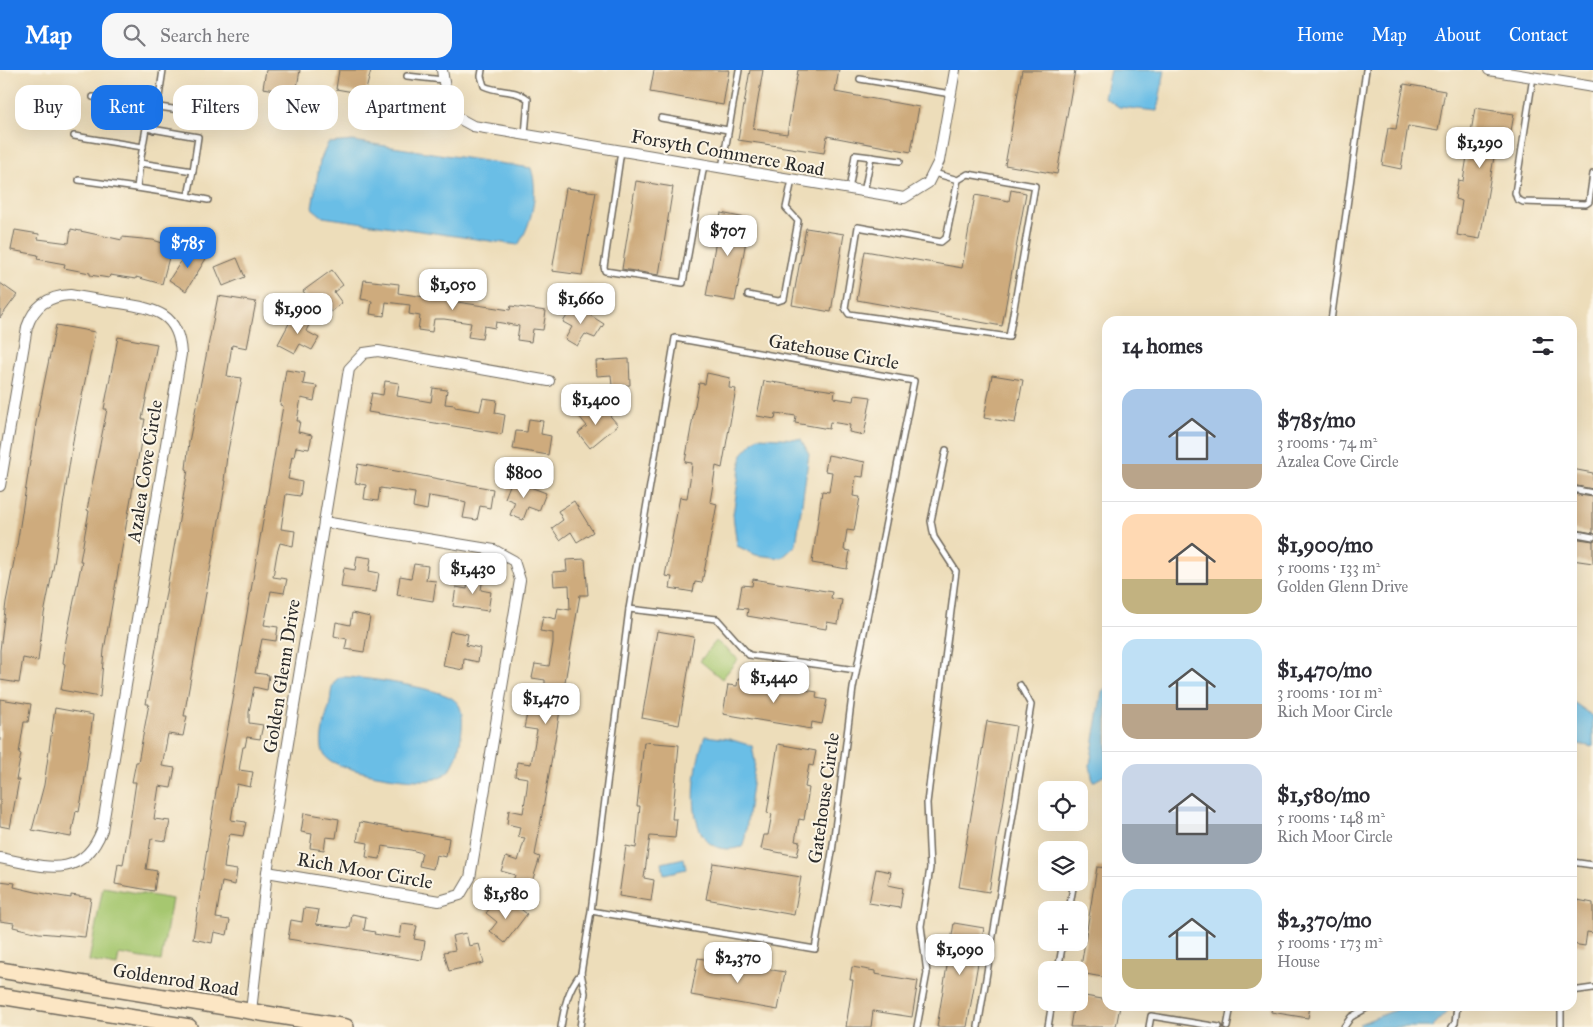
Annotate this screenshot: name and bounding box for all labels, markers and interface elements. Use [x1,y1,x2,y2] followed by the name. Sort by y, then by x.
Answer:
[102,13,452,58] search box
[25,20,72,50] text: Map
[120,21,148,49] icon: search
[160,24,250,47] text: Search here
[1297,24,1344,46] text: Home
[1372,24,1407,46] text: Map
[1435,24,1481,46] text: About
[1509,24,1568,46] text: Contact
[15,85,81,130] chip: Buy
[91,85,163,130] chip: Rent
[173,85,258,130] chip: Filters
[268,85,338,130] chip: New
[348,85,464,130] chip: Apartment
[629,124,827,181] street label: Forsyth Commerce Road
[1439,126,1521,169] pin: $1,290
[1457,133,1503,152] text: $1,290
[698,214,758,257] pin: $707
[710,221,746,240] text: $707
[158,226,218,269] pin: $785
[171,233,205,252] text: $785
[412,268,494,311] pin: $1,050
[430,275,476,294] text: $1,050
[540,282,622,325] pin: $1,660
[558,289,604,308] text: $1,660
[257,292,339,335] pin: $1,900
[274,299,322,318] text: $1,900
[767,329,901,374] street label: Gatehouse Circle
[1529,332,1557,360] icon: filters
[1122,333,1203,359] text: 14 homes
[555,384,637,426] pin: $1,400
[572,390,620,409] text: $1,400
[122,398,167,545] street label: Azalea Cove Circle
[1277,407,1355,433] text: $785/mo
[1162,409,1222,469] icon: home
[1277,433,1377,452] text: 3 rooms · 74 m²
[1277,452,1399,471] text: Azalea Cove Circle
[494,456,554,499] pin: $800
[506,463,542,482] text: $800
[1277,532,1373,558] text: $1,900/mo
[1162,534,1222,594] icon: home
[432,552,514,595] pin: $1,430
[1277,558,1380,577] text: 5 rooms · 133 m²
[451,559,495,578] text: $1,430
[1277,577,1408,596] text: Golden Glenn Drive
[258,597,305,755] street label: Golden Glenn Drive
[1277,657,1372,683] text: $1,470/mo
[1162,659,1222,719] icon: home
[733,662,815,704] pin: $1,440
[750,668,798,687] text: $1,440
[505,682,587,725] pin: $1,470
[1277,683,1382,702] text: 3 rooms · 101 m²
[523,689,569,708] text: $1,470
[1277,702,1393,721] text: Rich Moor Circle
[803,731,844,865] street label: Gatehouse Circle
[1038,781,1088,1011] map controls
[1038,781,1088,831] button: locate
[1277,782,1370,808] text: $1,580/mo
[1162,784,1222,844] icon: home
[1277,808,1385,827] text: 5 rooms · 148 m²
[1277,827,1393,846] text: Rich Moor Circle
[1038,841,1088,891] button: layers
[295,847,435,894] street label: Rich Moor Circle
[465,878,547,920] pin: $1,580
[483,884,529,903] text: $1,580
[1038,901,1088,951] button: +
[1277,907,1372,933] text: $2,370/mo
[1162,909,1222,969] icon: home
[1277,933,1383,952] text: 5 rooms · 173 m²
[919,934,1001,976] pin: $1,090
[936,940,984,959] text: $1,090
[697,942,779,984] pin: $2,370
[715,948,761,967] text: $2,370
[1277,952,1320,971] text: House
[111,958,241,1001] street label: Goldenrod Road
[1038,961,1088,1011] button: −

